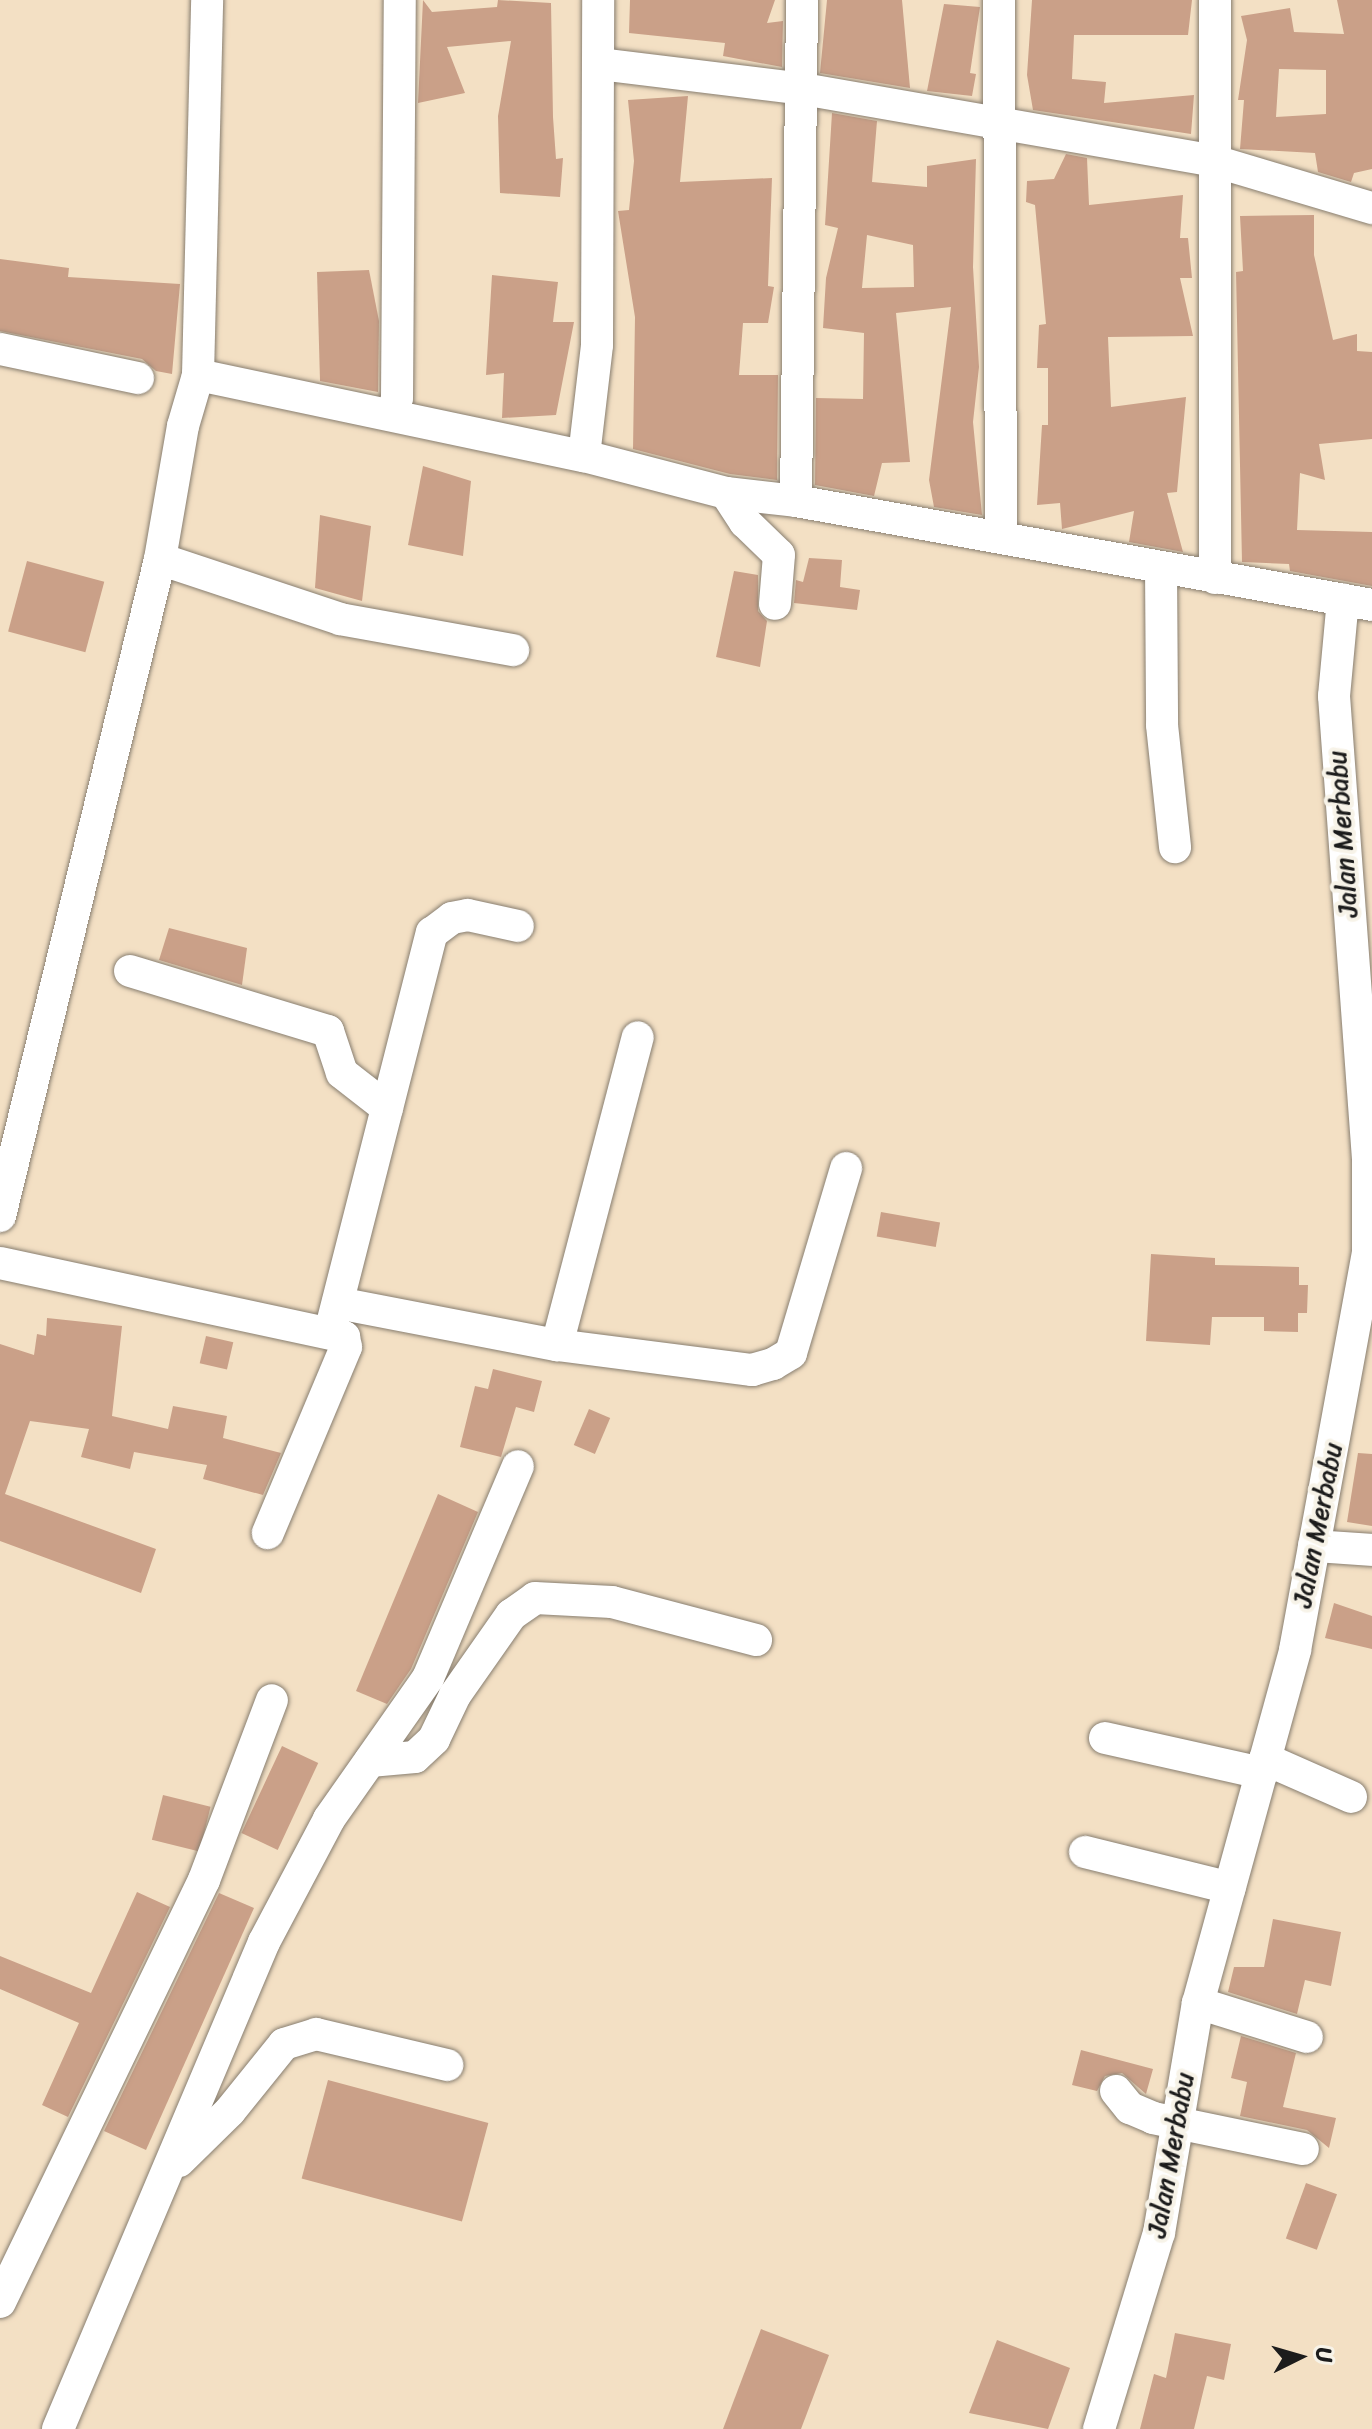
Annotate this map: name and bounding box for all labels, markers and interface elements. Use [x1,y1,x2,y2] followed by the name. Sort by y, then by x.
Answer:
[1322,750,1364,918] street label: Jalan Merbabu
[1287,1440,1349,1610] street label: Jalan Merbabu
[1141,2070,1201,2240] street label: Jalan Merbabu
[1260,2317,1340,2397] north arrow
[1304,2346,1344,2364] text: U

